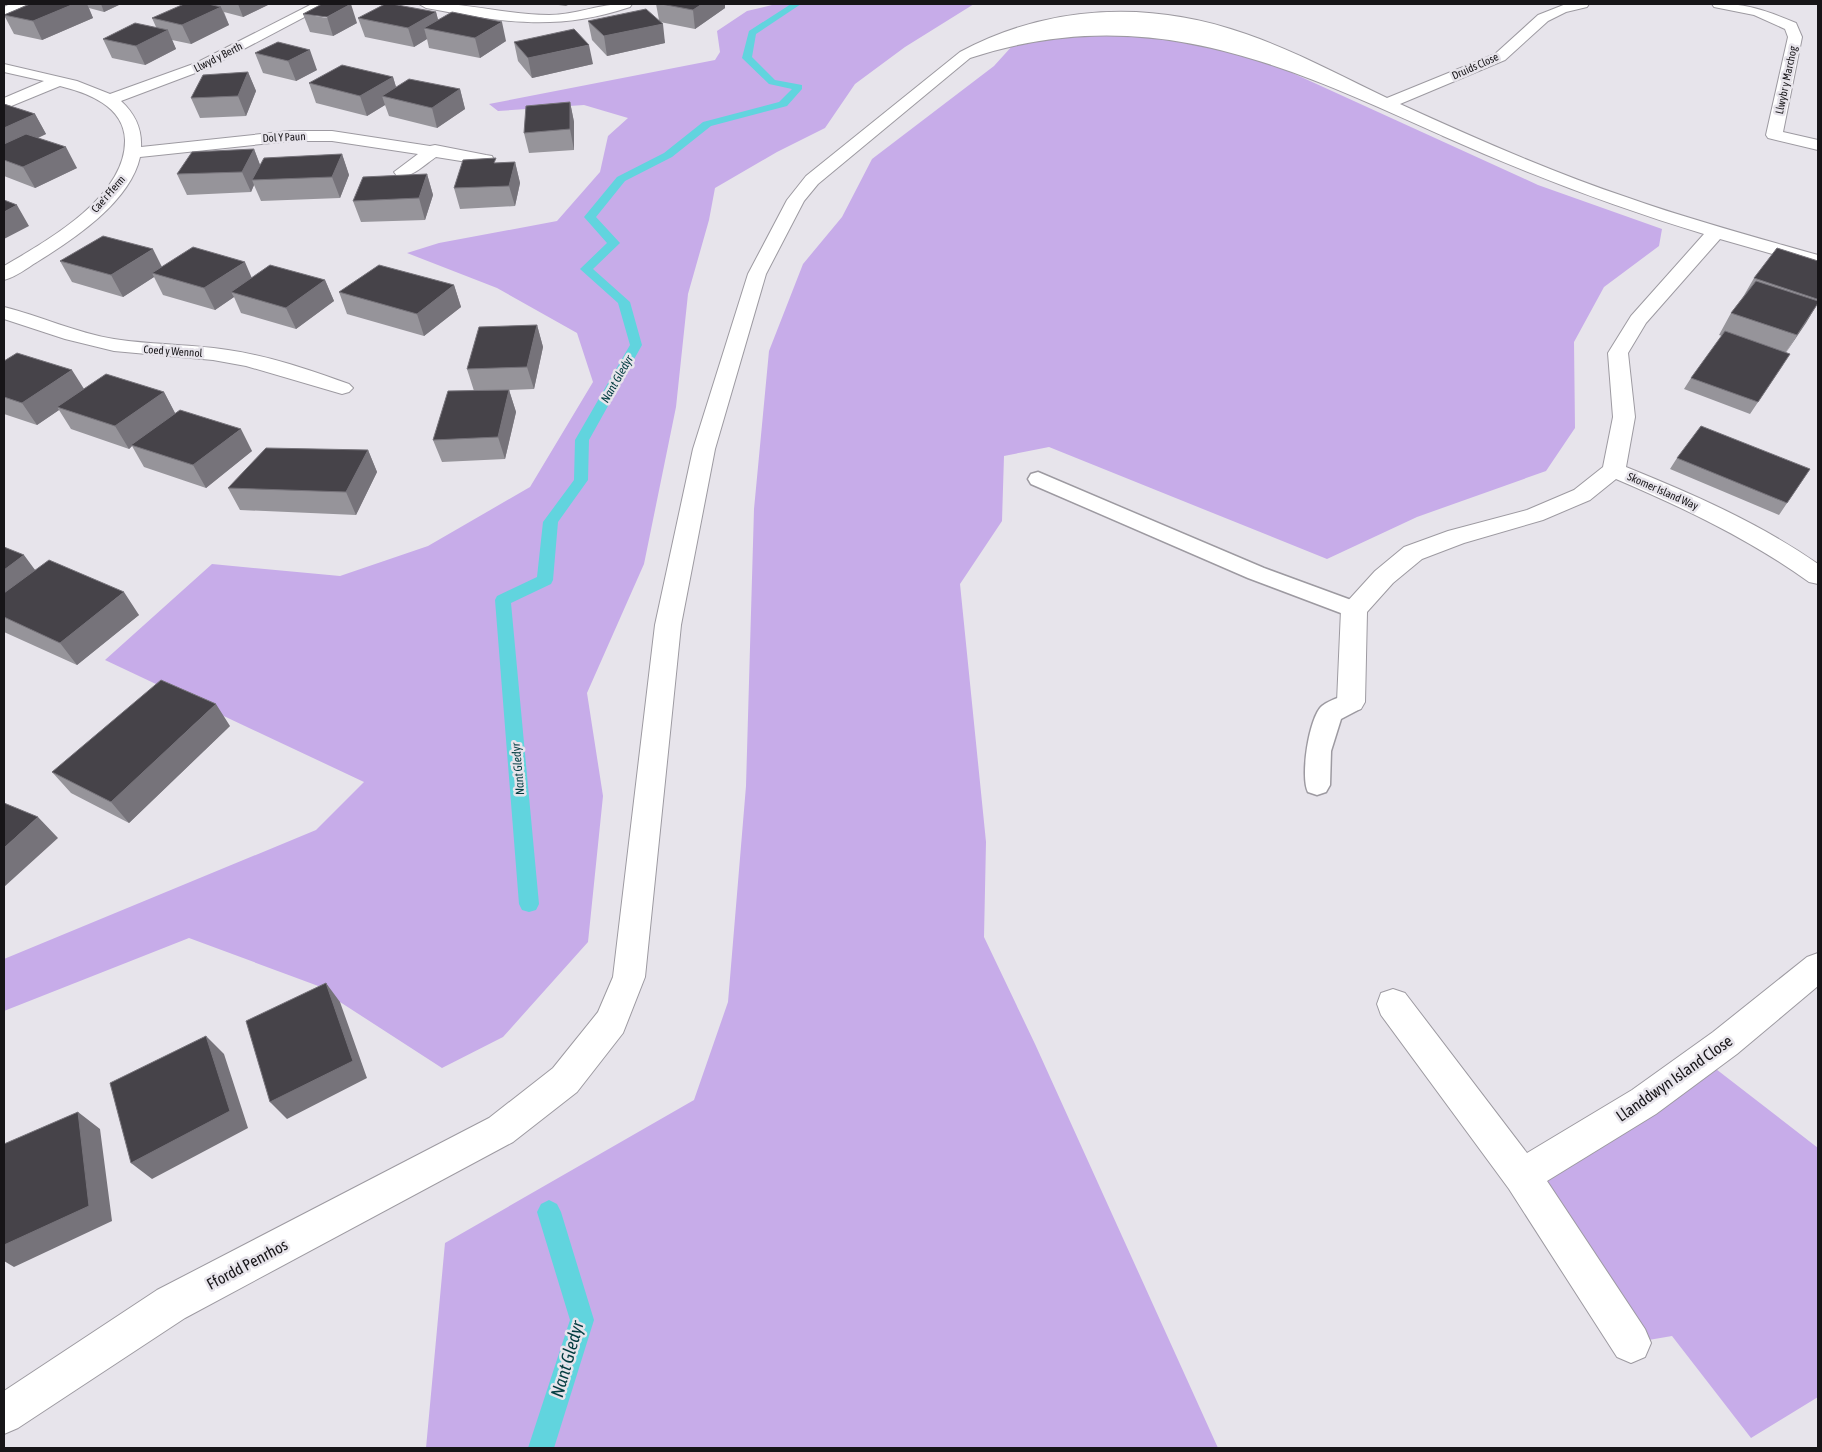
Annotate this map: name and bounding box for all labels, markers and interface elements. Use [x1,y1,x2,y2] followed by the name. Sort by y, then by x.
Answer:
[192,40,244,74] street label: Llwyd y Berth
[1773,45,1799,115] street label: Llwybr y Marchog
[1450,50,1500,82] street label: Druids Close
[262,130,306,144] street label: Dol Y Paun
[89,173,127,215] street label: Cae'r Fferm
[143,343,203,359] street label: Coed y Wennol
[598,352,636,405] water label: Nant Gledyr
[1626,470,1701,512] street label: Skomer Island Way
[509,742,527,796] water label: Nant Gledyr
[1612,1031,1736,1126] street label: Llanddwyn Island Close
[204,1235,291,1293] street label: Ffordd Penrhos
[546,1318,588,1400] water label: Nant Gledyr

